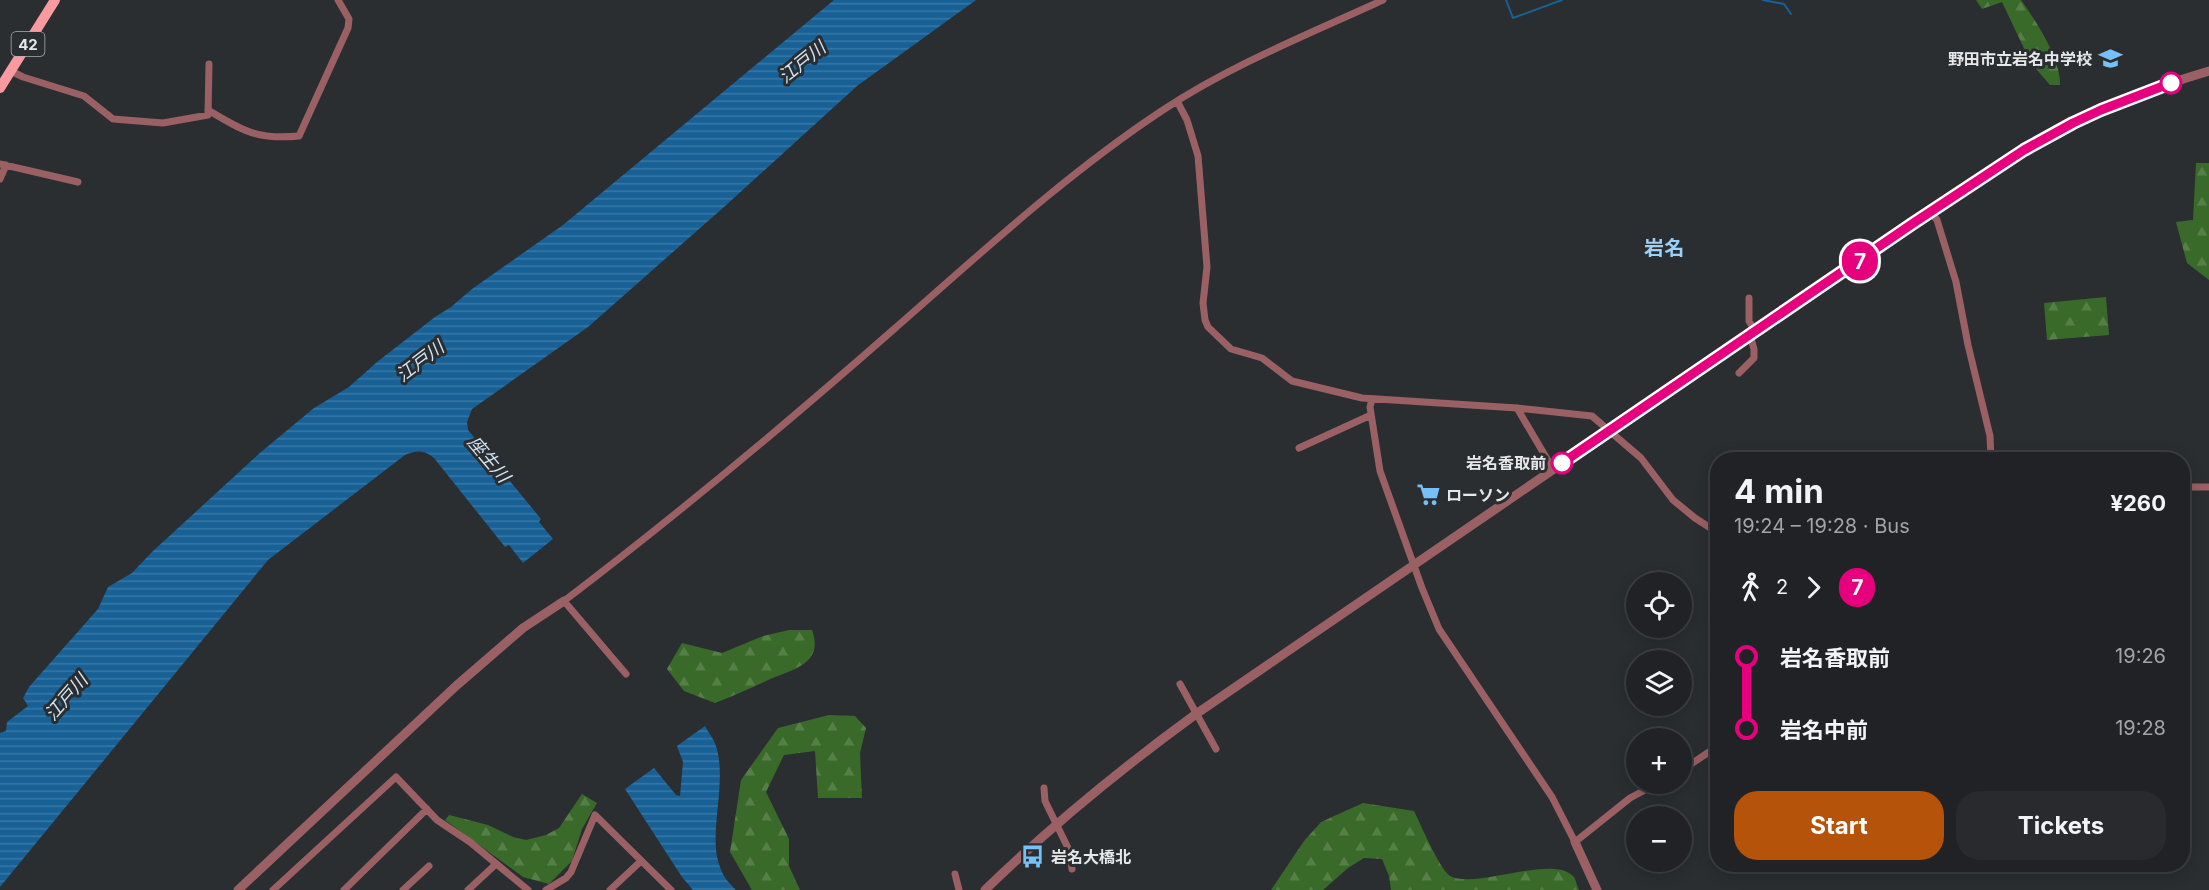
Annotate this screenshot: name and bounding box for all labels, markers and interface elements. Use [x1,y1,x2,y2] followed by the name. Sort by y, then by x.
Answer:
[12,32,44,56] road number: 42
[774,36,831,87] water label: 江戸川
[2097,46,2123,72] school or university icon: 野田市立岩名中学校
[1948,49,2092,69] place label: 野田市立岩名中学校
[2160,72,2182,94] unlabelled marker
[1644,236,1684,260] district label: 岩名
[1840,242,1880,280] line badge: 7
[1854,249,1866,274] text: 7
[392,335,449,386] water label: 江戸川
[464,432,516,488] water label: 座生川
[1551,452,1573,474] marker: 岩名香取前
[1466,453,1546,473] place label: 岩名香取前
[1734,471,1824,511] text: 4 min
[1415,482,1441,508] supermarket icon: ローソン
[1446,485,1510,505] place label: ローソン
[2110,490,2166,516] text: ¥260
[1734,514,1910,538] text: 19:24 – 19:28 · Bus
[1734,571,1767,604] icon: walk
[1797,571,1830,604] icon: forward
[1626,572,1692,872] map controls
[1626,572,1692,638] button: locate
[1776,575,1788,599] text: 2
[1851,575,1863,600] text: 7
[2115,644,2166,668] text: 19:26
[1780,645,1890,671] text: 岩名香取前
[1626,650,1692,716] button: layers
[40,668,93,724] water label: 江戸川
[2115,716,2166,740] text: 19:28
[1780,717,1868,743] text: 岩名中前
[1626,728,1692,794] button: +
[1734,791,1944,860] button: Start
[1956,791,2166,860] button: Tickets
[1626,806,1692,872] button: −
[1020,844,1046,870] bus stop icon: 岩名大橋北
[1051,847,1131,867] place label: 岩名大橋北

